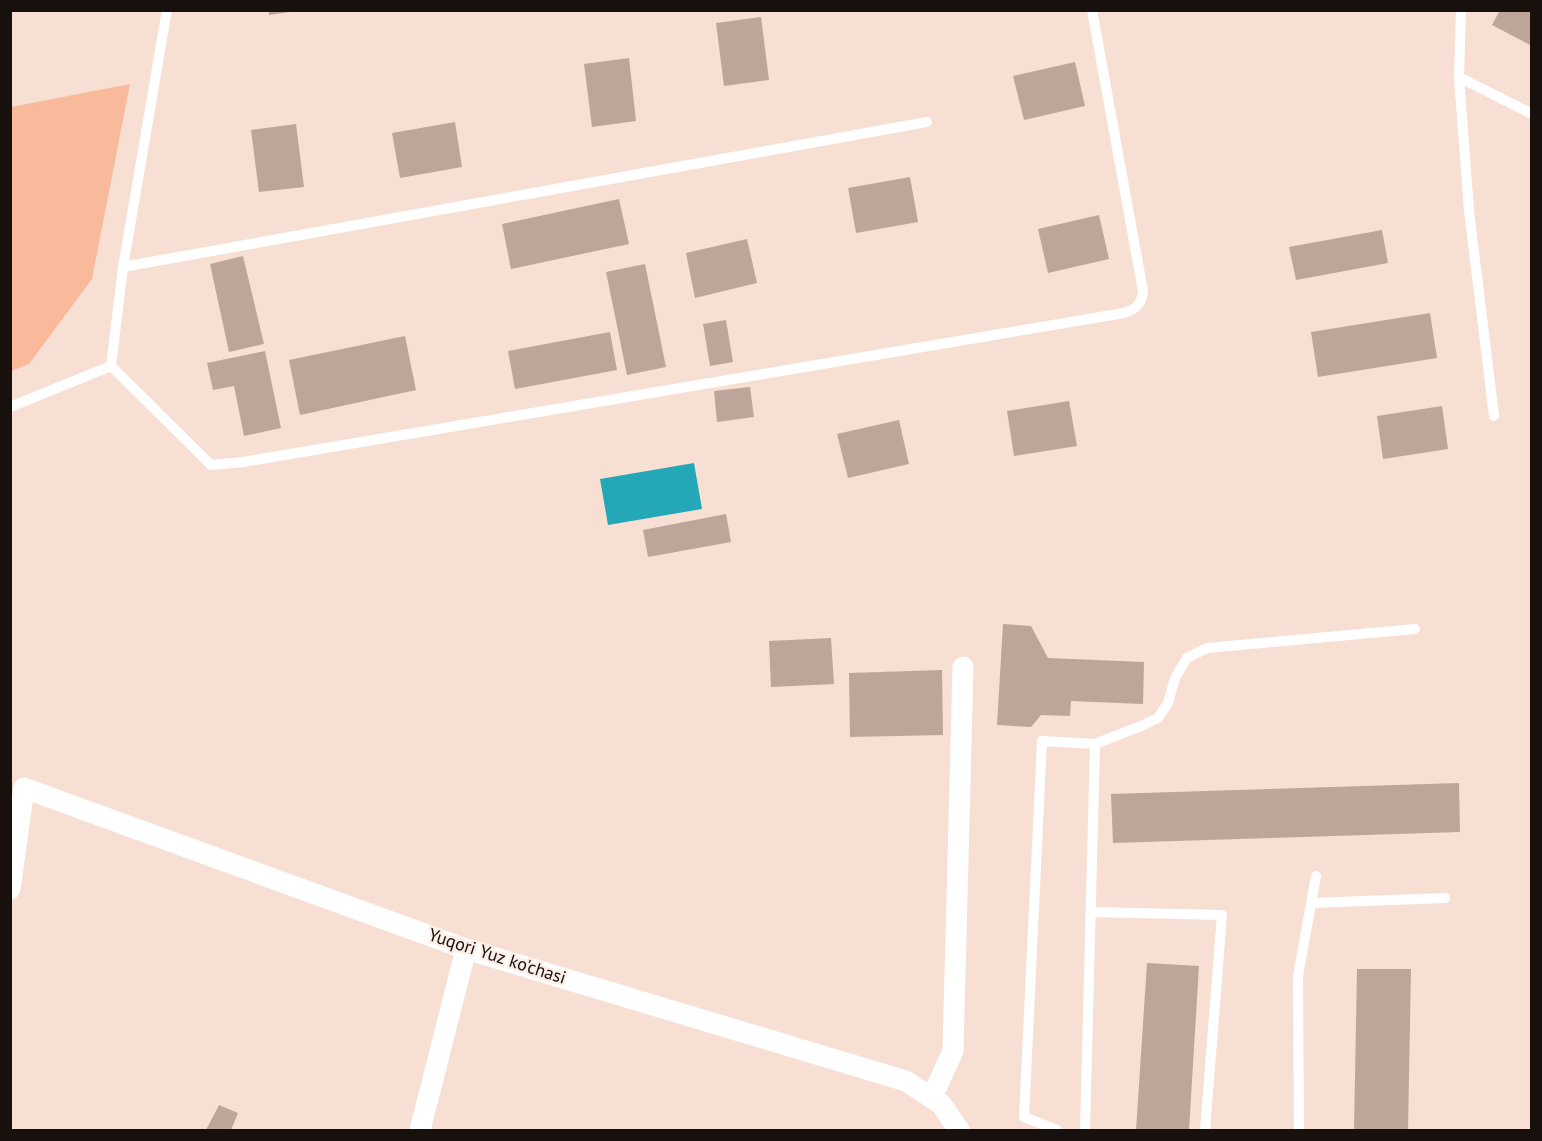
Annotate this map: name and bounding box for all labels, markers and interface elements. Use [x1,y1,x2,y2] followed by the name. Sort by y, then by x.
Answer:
[426,925,568,989] street label: Yuqori Yuz ko'chasi

